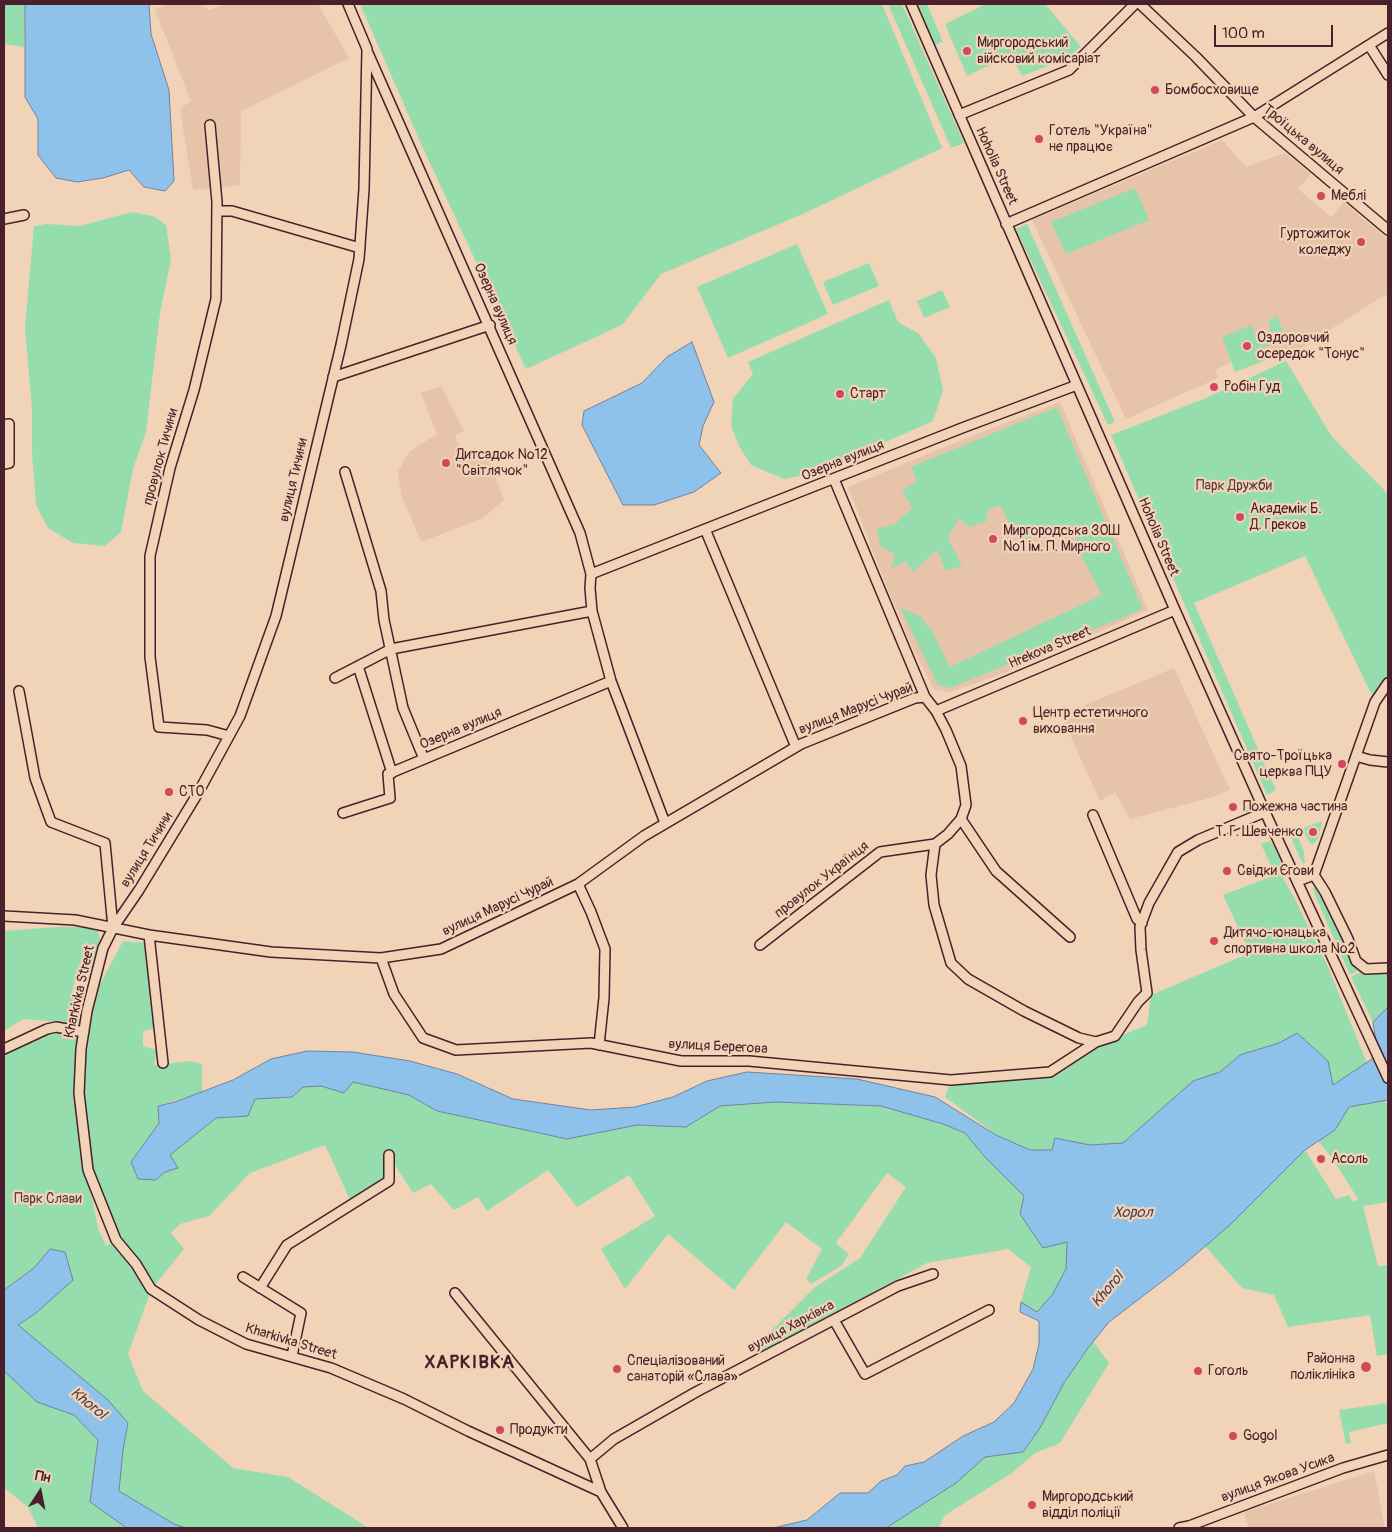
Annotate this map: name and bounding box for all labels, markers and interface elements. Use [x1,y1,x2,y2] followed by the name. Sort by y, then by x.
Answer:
[1217,15,1336,47] scale bar
[1222,24,1265,43] text: 100 m
[977,35,1101,68] place label: Миргородський війсковий комісаріат
[961,45,973,57] marker: Миргородський війсковий комісаріат
[1165,82,1259,98] place label: Бомбосховище
[1149,84,1161,96] marker: Бомбосховище
[1259,101,1347,179] street label: Троїцька вулиця
[1049,123,1152,156] place label: Готель "Україна" не працює
[971,124,1021,208] street label: Hoholia Street
[1033,133,1045,145] marker: Готель "Україна" не працює
[1331,188,1366,204] place label: Меблі
[1315,190,1327,202] marker: Меблі
[1280,226,1351,258] place label: Гуртожиток коледжу
[1355,236,1367,248] marker: Гуртожиток коледжу
[470,261,520,347] street label: Озерна вулиця
[1257,330,1365,362] place label: Оздоровчий осередок "Тонус"
[1241,340,1253,352] marker: Оздоровчий осередок "Тонус"
[1224,379,1280,395] place label: Робін Гуд
[1208,381,1220,393] marker: Робін Гуд
[850,386,886,402] place label: Старт
[834,388,846,400] marker: Старт
[140,407,182,507] street label: провулок Тичини
[276,437,312,523] street label: вулиця Тичини
[799,437,887,485] street label: Озерна вулиця
[456,447,548,480] place label: Дитсадок №12 "Світлячок"
[440,457,452,469] marker: Дитсадок №12 "Світлячок"
[1196,478,1272,494] park label: Парк Дружби
[1134,495,1182,579] street label: Hoholia Street
[1250,501,1322,534] place label: Академік Б. Д. Греков
[1234,511,1246,523] marker: Академік Б. Д. Греков
[1003,523,1120,556] place label: Миргородська ЗОШ №1 ім. П. Мирного
[987,533,999,545] marker: Миргородська ЗОШ №1 ім. П. Мирного
[1006,623,1094,673] street label: Hrekova Street
[797,679,915,739] street label: вулиця Марусі Чурай
[417,704,505,754] street label: Озерна вулиця
[1033,705,1148,738] place label: Центр естетичного виховання
[1017,715,1029,727] marker: Центр естетичного виховання
[1234,748,1332,780] place label: Свято-Троїцька церква ПЦУ
[1336,758,1348,770] marker: Свято-Троїцька церква ПЦУ
[179,784,204,800] place label: СТО
[163,786,175,798] marker: СТО
[1243,799,1347,815] place label: Пожежна частина
[1227,801,1239,813] marker: Пожежна частина
[117,809,177,891] street label: вулиця Тичини
[1215,824,1303,840] place label: Т. Г. Шевченко
[1307,826,1319,838] marker: Т. Г. Шевченко
[771,838,873,922] street label: провулок Українця
[1237,863,1314,879] place label: Свідки Єгови
[1221,865,1233,877] marker: Свідки Єгови
[440,874,556,940] street label: вулиця Марусі Чурай
[1224,925,1355,958] place label: Дитячо-юнацька спортивна школа №2
[1208,935,1220,947] marker: Дитячо-юнацька спортивна школа №2
[61,944,99,1040] street label: Kharkivka Street
[668,1036,768,1058] street label: вулиця Берегова
[1331,1151,1369,1167] place label: Асоль
[1315,1153,1327,1165] marker: Асоль
[14,1191,82,1207] park label: Парк Слави
[1113,1204,1153,1222] water label: Хорол
[1088,1269,1128,1311] water label: Khorol
[745,1297,837,1357] street label: вулиця Харківка
[243,1320,339,1364] street label: Kharkivka Street
[1290,1351,1355,1384] place label: Районна поліклініка
[424,1352,516,1374] district label: ХАРКІВКА
[627,1353,737,1385] place label: Спеціалізований санаторій «Слава»
[1359,1360,1373,1374] marker: Районна поліклініка
[611,1363,623,1375] marker: Спеціалізований санаторій «Слава»
[1208,1363,1248,1379] place label: Гоголь
[1192,1365,1204,1377] marker: Гоголь
[66,1384,110,1424] water label: Khorol
[510,1422,567,1438] place label: Продукти
[494,1424,506,1436] marker: Продукти
[1243,1428,1278,1444] place label: Gogol
[1227,1430,1239,1442] marker: Gogol
[1219,1450,1337,1506] street label: вулиця Якова Усика
[15,1467,65,1517] north arrow
[34,1467,52,1487] text: Пн
[1042,1489,1133,1521] place label: Миргородський відділ поліції
[1026,1499,1038,1511] marker: Миргородський відділ поліції

